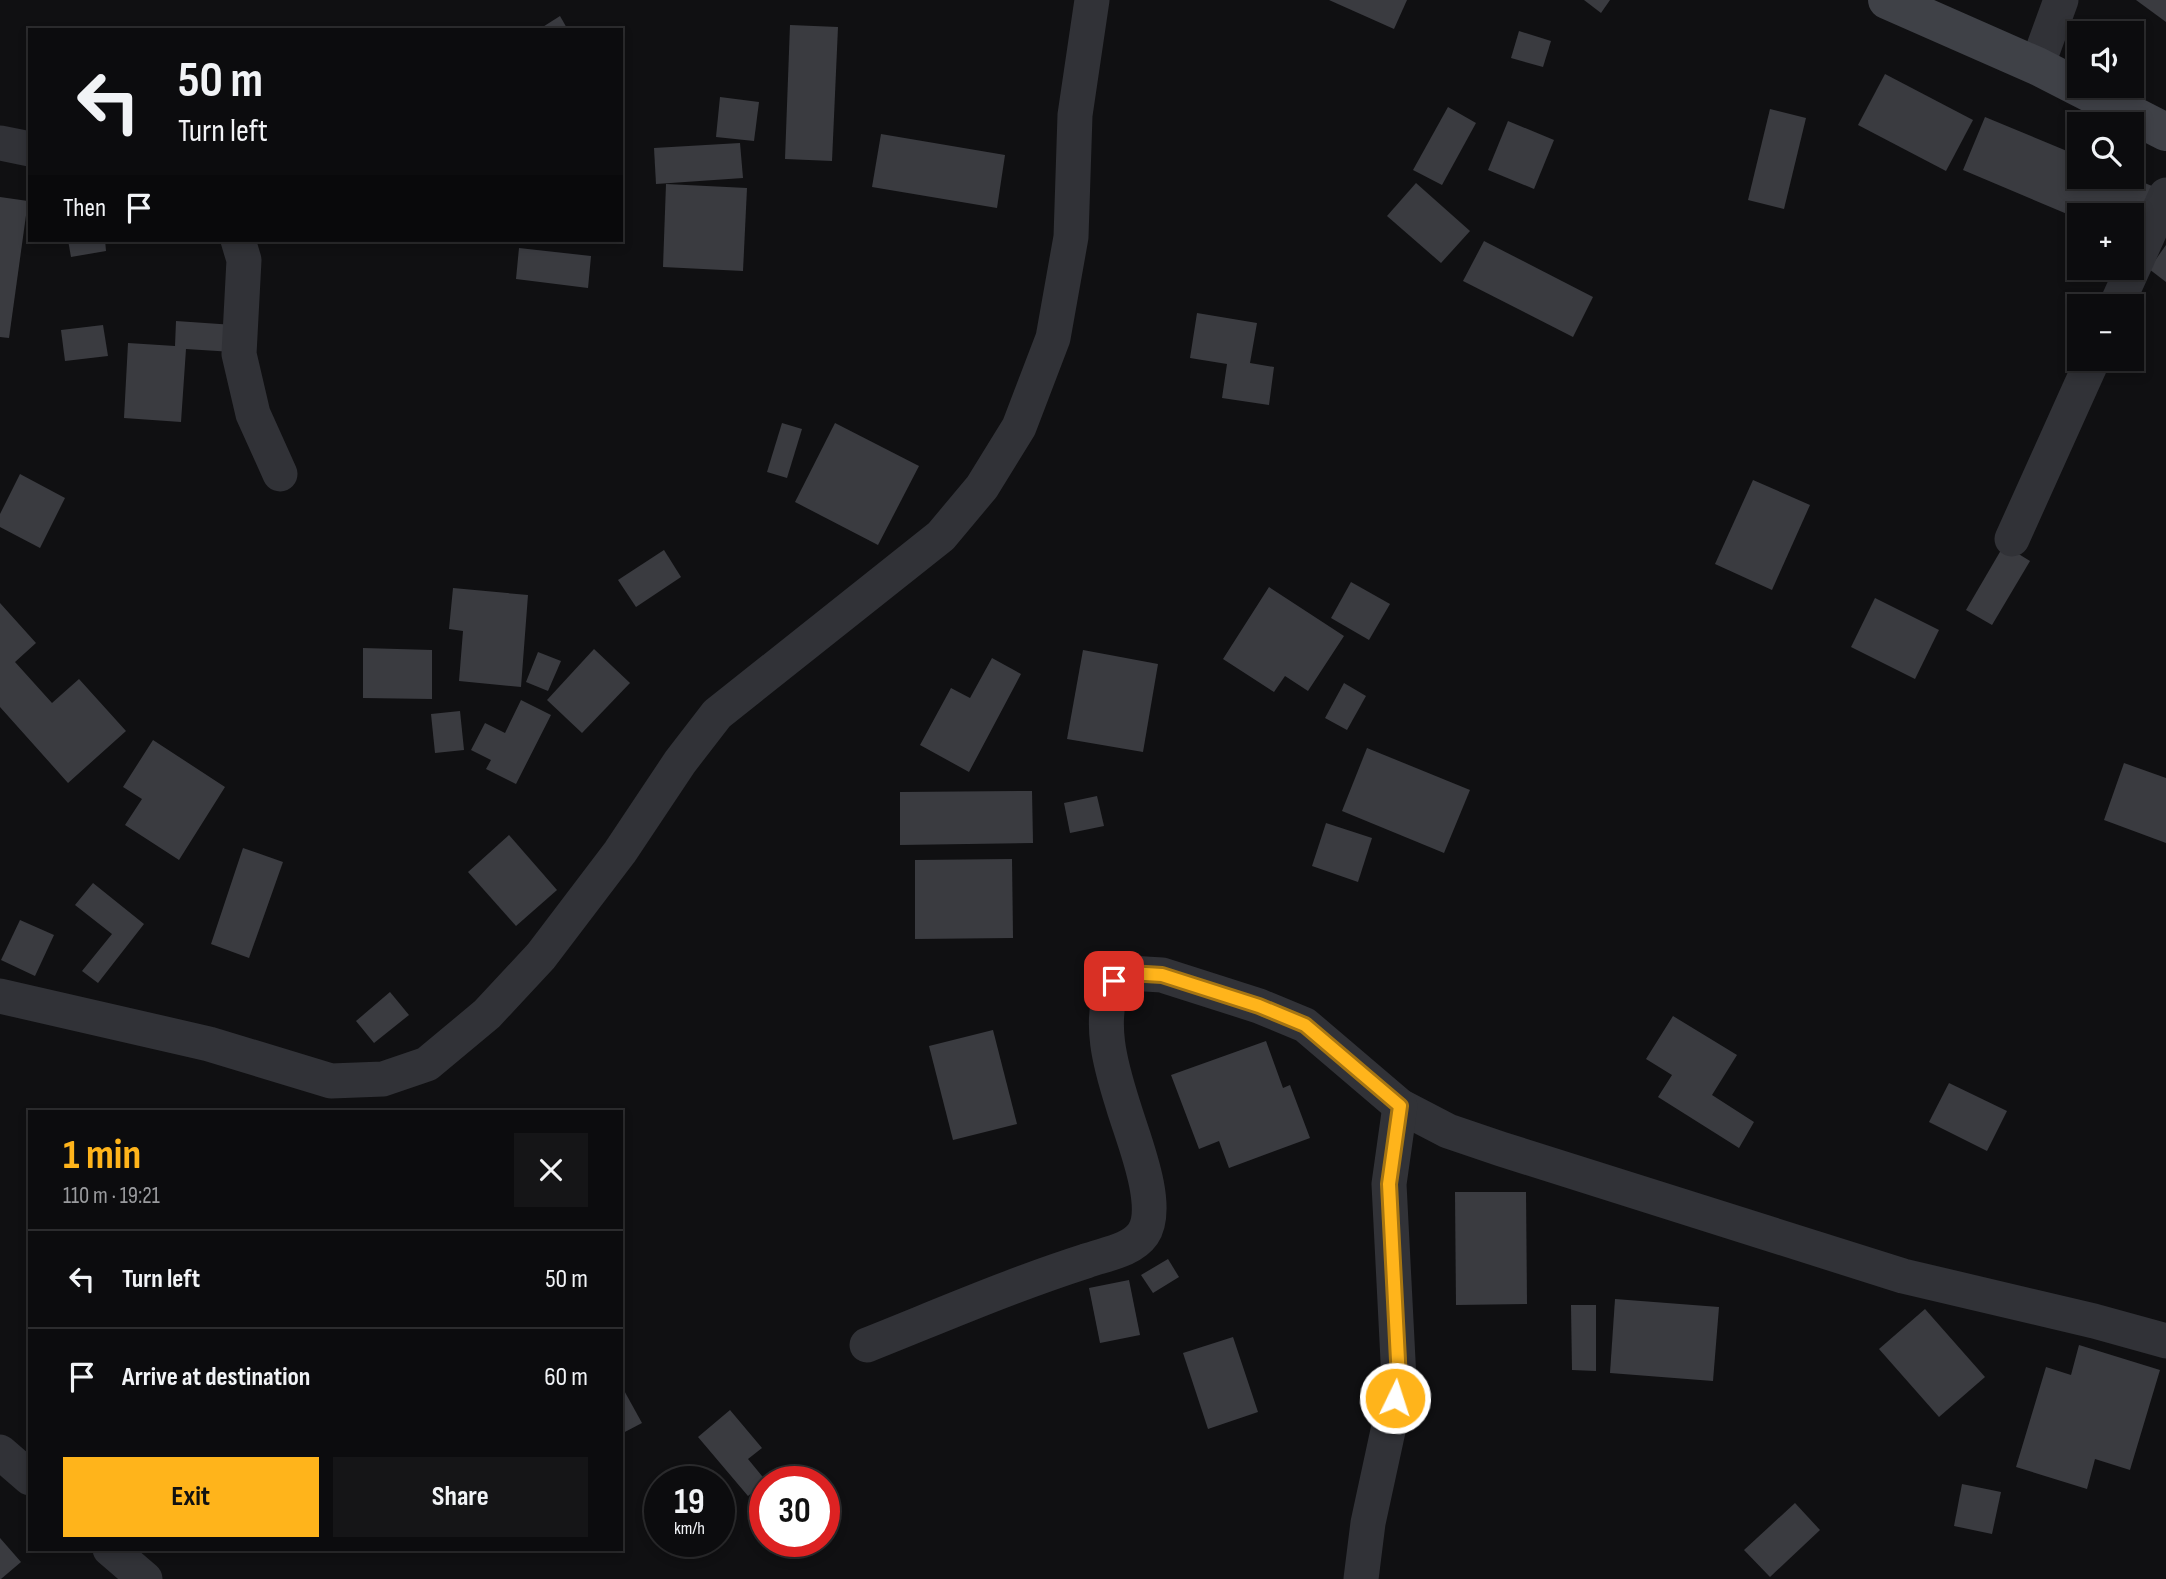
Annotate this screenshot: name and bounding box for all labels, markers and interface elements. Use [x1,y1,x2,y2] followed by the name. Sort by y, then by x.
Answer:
[2067,21,2144,371] map controls
[2067,21,2144,98] button: sound
[178,52,263,111] text: 50 m
[63,56,154,147] icon: left
[178,112,268,151] text: Turn left
[2067,112,2144,189] button: search
[120,189,158,227] icon: arrive
[63,193,106,224] text: Then
[2067,203,2144,280] button: +
[2067,294,2144,371] button: −
[1084,951,1144,1011] pin
[1095,962,1133,1000] icon: arrive
[63,1130,141,1181] text: 1 min
[514,1133,588,1207] button: close
[63,1182,160,1210] text: 110 m · 19:21
[63,1260,101,1298] icon: left
[122,1264,200,1295] text: Turn left
[545,1264,588,1295] text: 50 m
[63,1358,101,1396] icon: arrive
[1358,1361,1432,1435] position arrow
[122,1362,310,1393] text: Arrive at destination
[544,1362,588,1393] text: 60 m
[63,1457,319,1537] button: Exit
[333,1457,588,1537] button: Share
[749,1466,840,1557] speed limit sign: 30
[674,1481,705,1524] text: 19
[674,1518,705,1539] text: km/h

